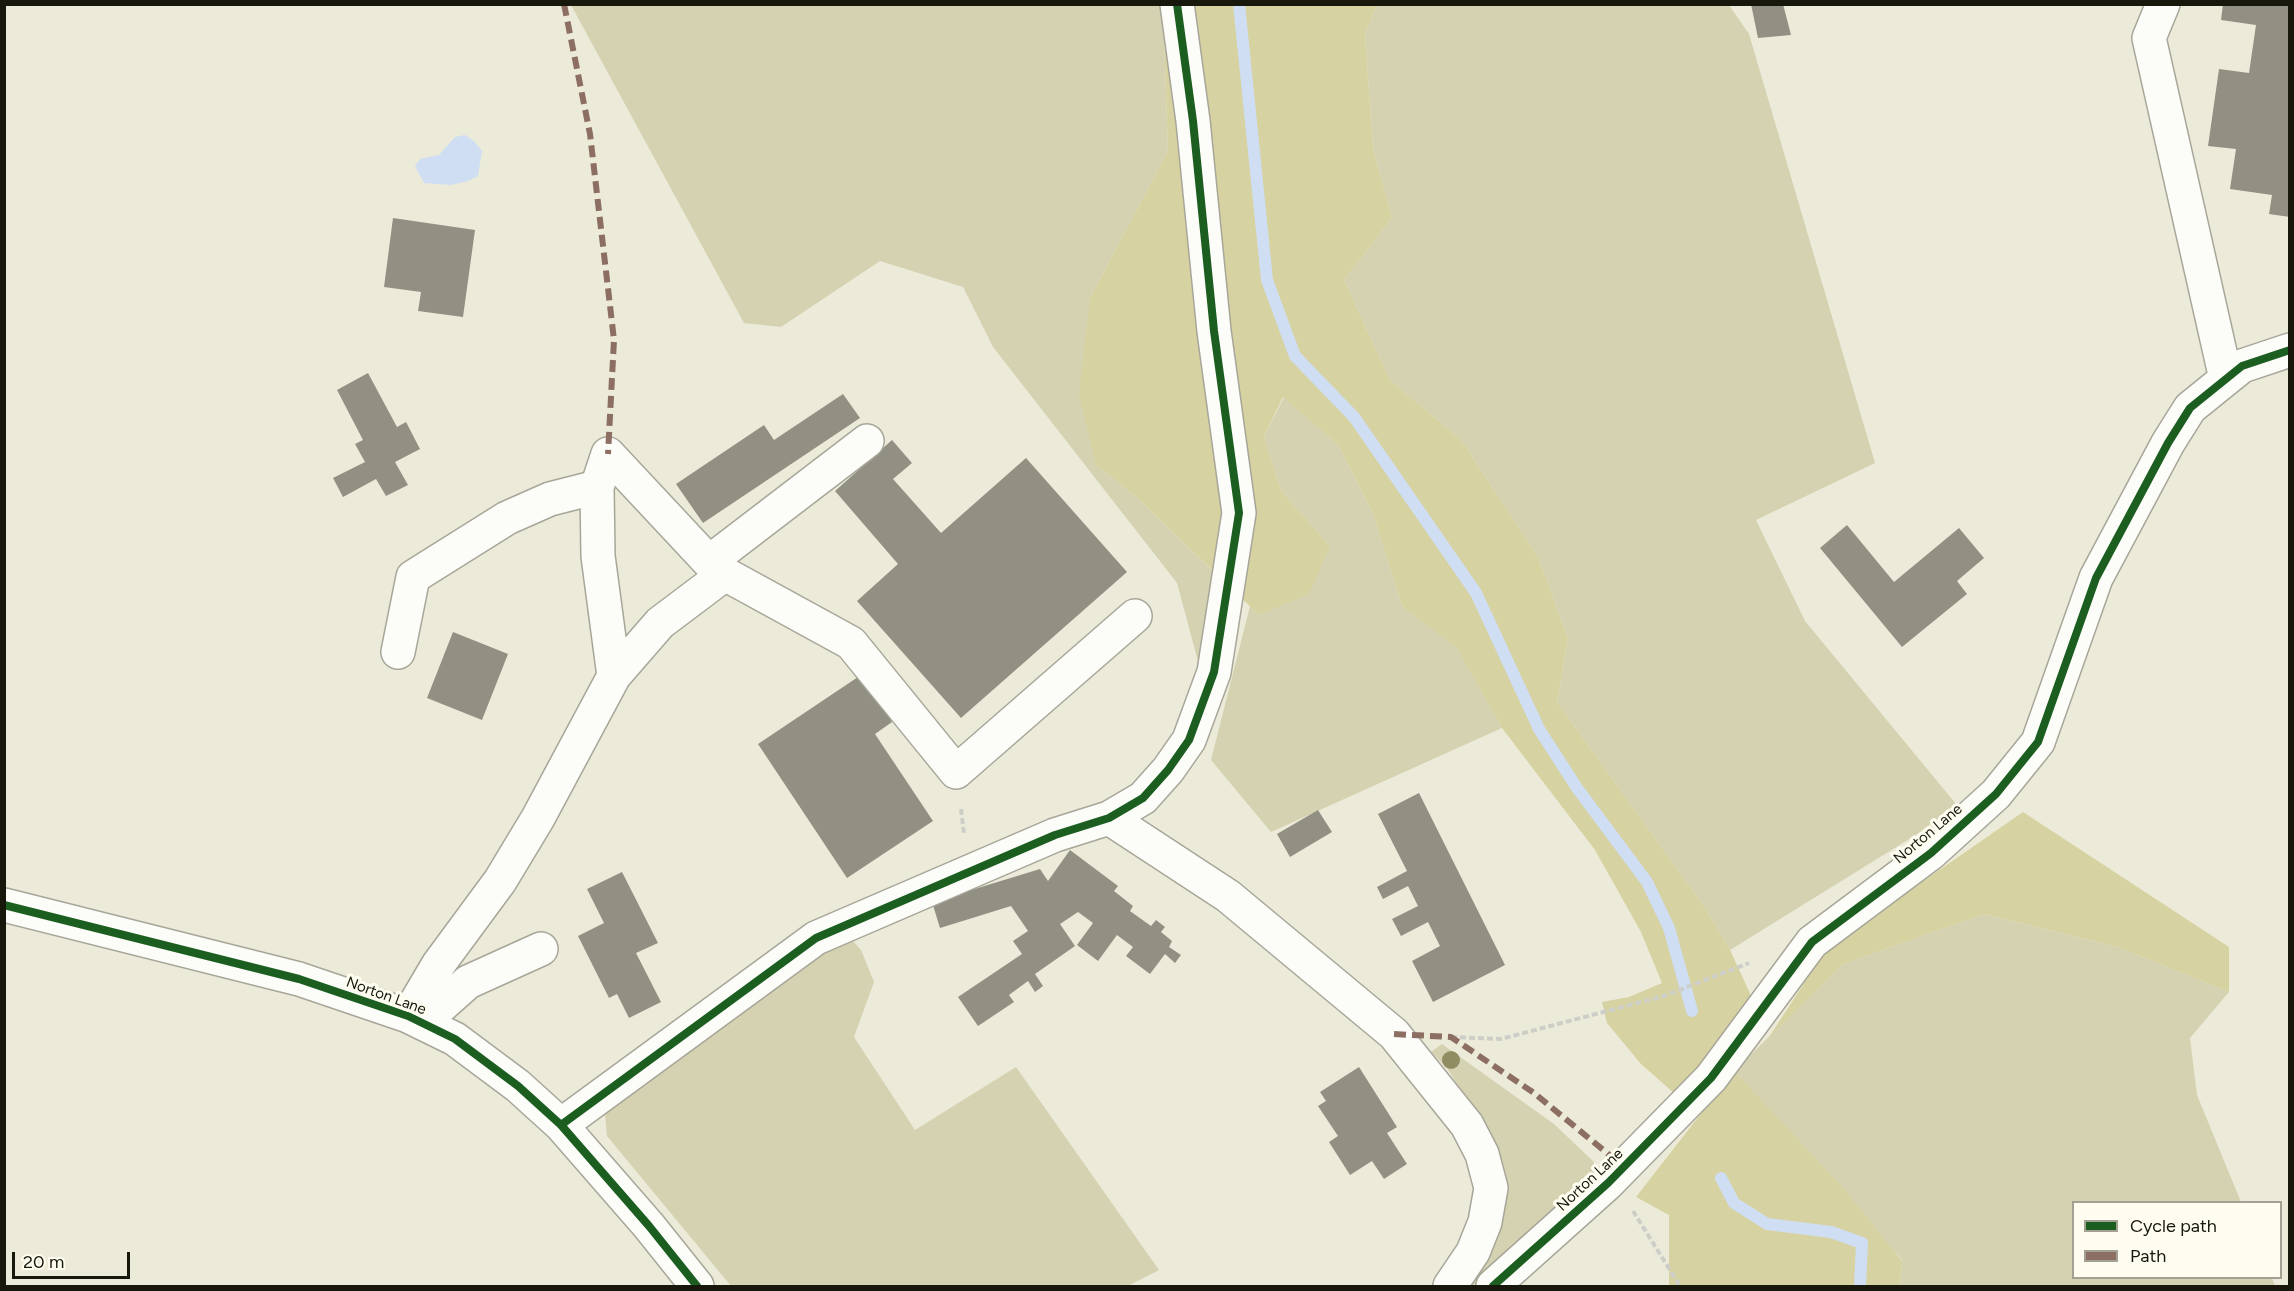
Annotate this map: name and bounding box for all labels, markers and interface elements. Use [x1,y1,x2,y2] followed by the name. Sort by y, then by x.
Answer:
[1890,800,1966,868] street label: Norton Lane
[344,973,428,1019] street label: Norton Lane
[1553,1145,1627,1215] street label: Norton Lane
[2072,1201,2282,1279] legend
[2130,1215,2217,1237] text: Cycle path
[15,1240,134,1278] scale bar
[2130,1245,2166,1267] text: Path
[23,1251,64,1273] text: 20 m

